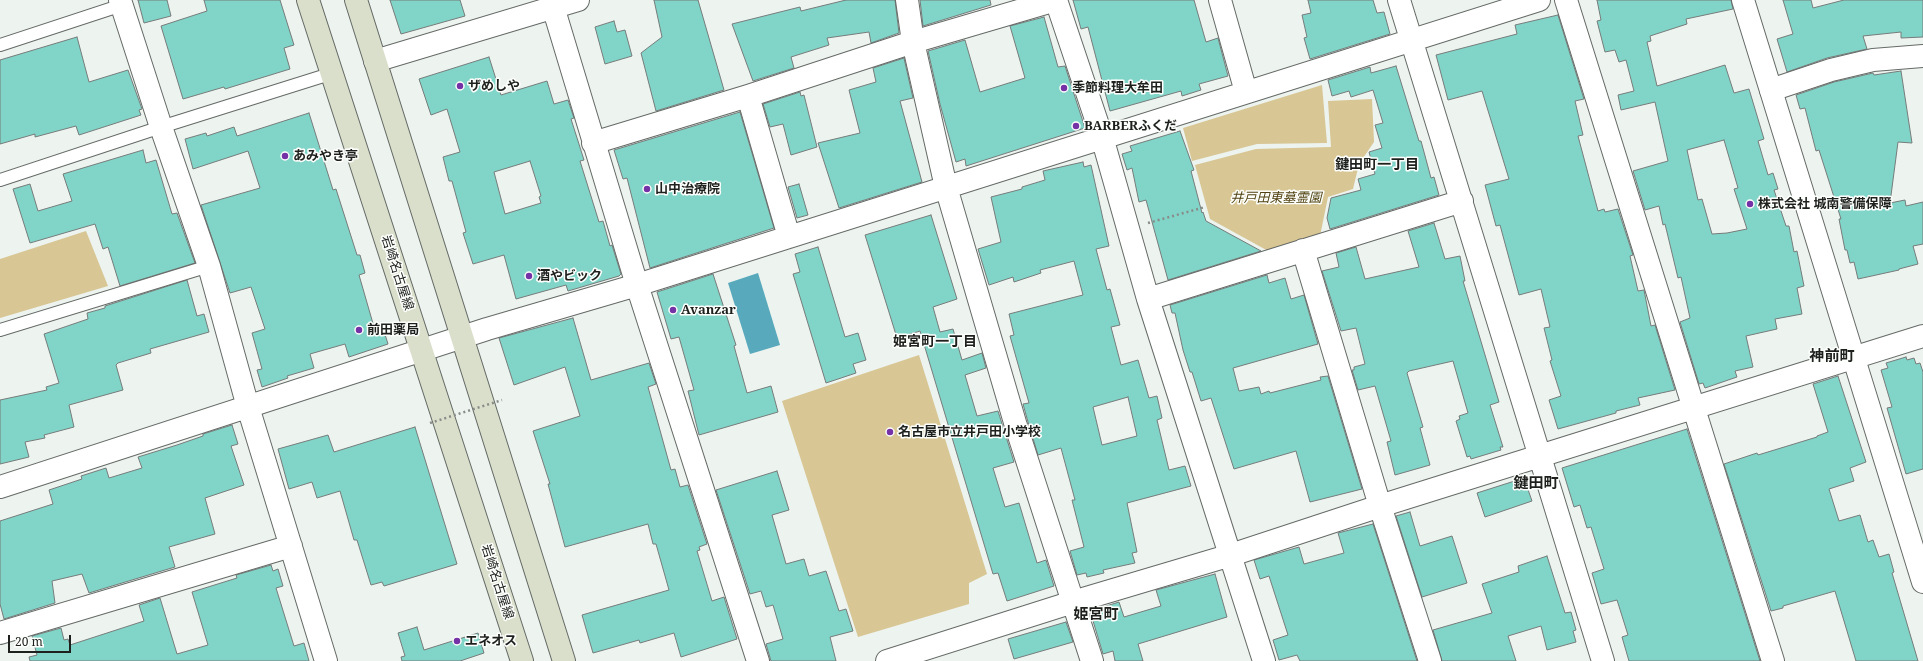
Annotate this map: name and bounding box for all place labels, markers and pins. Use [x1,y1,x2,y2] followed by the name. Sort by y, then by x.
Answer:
[468,78,520,94] place label: ザめしや
[1072,80,1163,96] place label: 季節料理大牟田
[455,81,465,91] marker: ザめしや
[1059,83,1069,93] marker: 季節料理大牟田
[1084,118,1177,134] place label: BARBERふくだ
[1071,121,1081,131] marker: BARBERふくだ
[293,148,358,164] place label: あみやき亭
[280,151,290,161] marker: あみやき亭
[655,181,720,197] place label: 山中治療院
[642,184,652,194] marker: 山中治療院
[1758,196,1891,212] place label: 株式会社 城南警備保障
[1745,199,1755,209] marker: 株式会社 城南警備保障
[537,268,602,284] place label: 酒やビック
[524,271,534,281] marker: 酒やビック
[681,302,736,318] place label: Avanzar
[668,305,678,315] marker: Avanzar
[367,322,419,338] place label: 前田薬局
[354,325,364,335] marker: 前田薬局
[898,424,1041,440] place label: 名古屋市立井戸田小学校
[885,427,895,437] marker: 名古屋市立井戸田小学校
[465,633,517,649] place label: エネオス
[452,636,462,646] marker: エネオス

